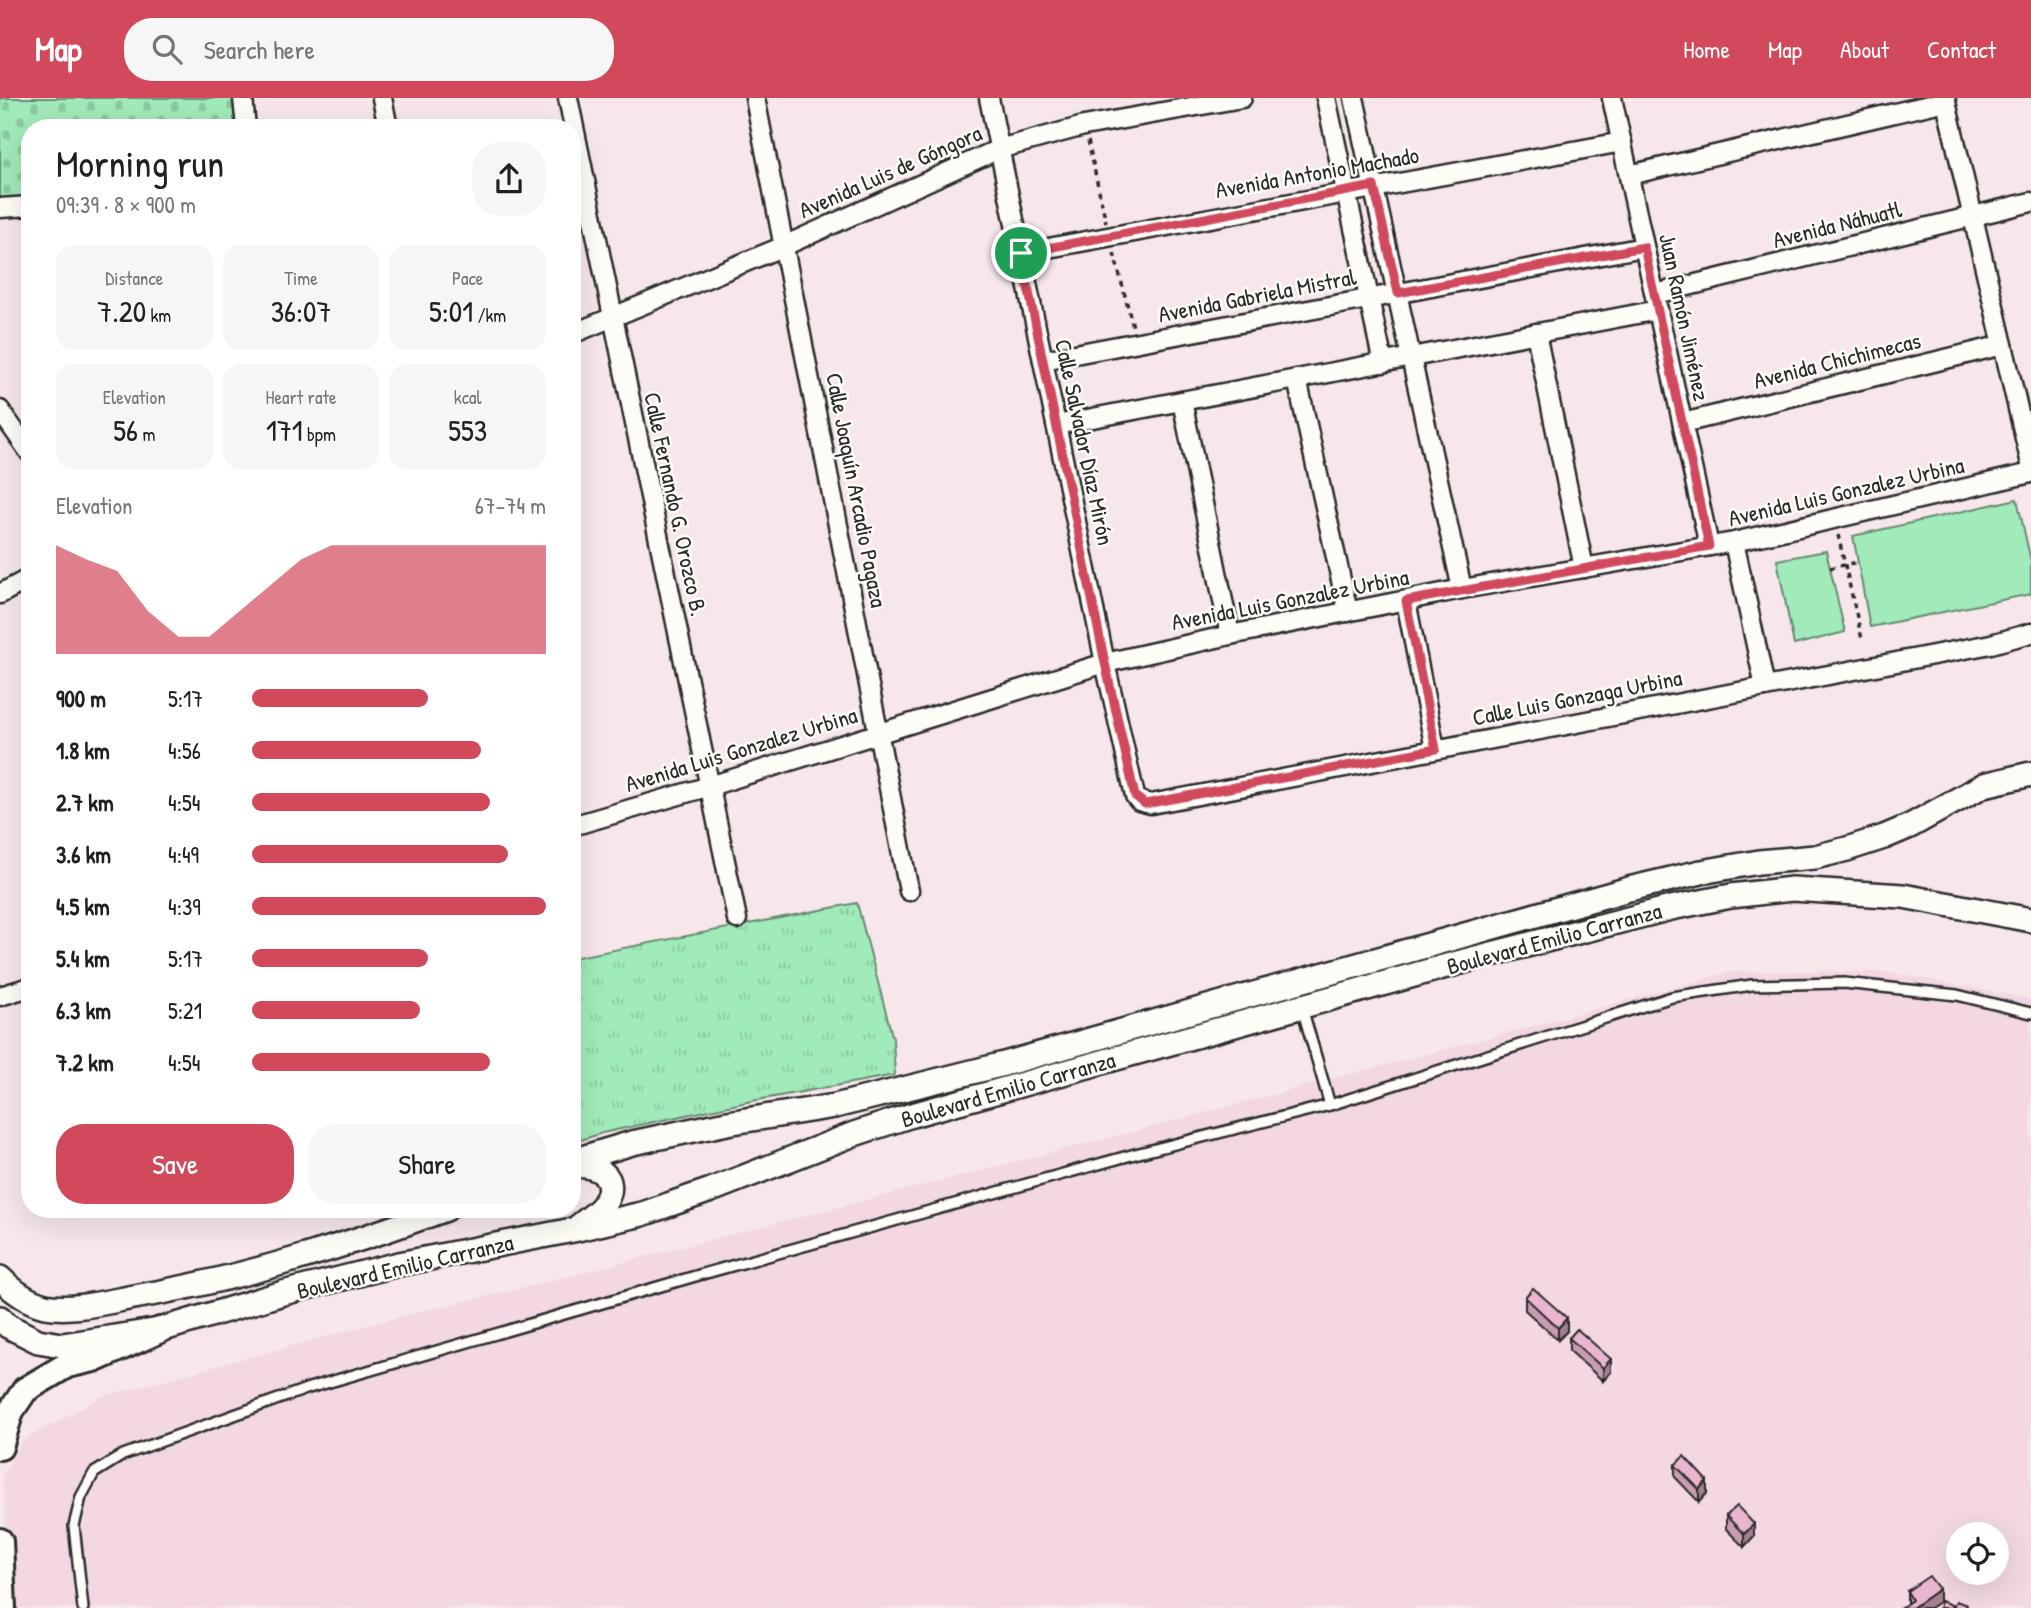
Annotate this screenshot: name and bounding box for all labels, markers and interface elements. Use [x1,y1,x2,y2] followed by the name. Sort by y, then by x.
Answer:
[124,18,614,81] search box
[35,27,82,71] text: Map
[148,30,186,68] icon: search
[204,32,315,67] text: Search here
[1683,33,1730,65] text: Home
[1768,33,1802,65] text: Map
[1840,33,1889,65] text: About
[1927,33,1996,65] text: Contact
[794,117,986,225] street label: Avenida Luis de Góngora
[56,137,224,189] text: Morning run
[1213,139,1421,205] street label: Avenida Antonio Machado
[472,142,546,216] button: share
[56,189,196,220] text: 09:39 · 8 × 900 m
[1769,193,1905,255] street label: Avenida Náhuatl
[991,223,1051,283] pin
[1652,230,1718,404] street label: Juan Ramón Jiménez
[1002,234,1040,272] icon: arrive
[1155,260,1360,329] street label: Avenida Gabriela Mistral
[105,265,163,291] text: Distance
[284,265,318,291] text: Time
[452,265,483,291] text: Pace
[97,291,146,331] text: 7.20
[271,291,331,331] text: 36:07
[429,291,473,331] text: 5:01
[146,302,171,328] text: km
[473,302,506,328] text: /km
[1750,324,1924,396] street label: Avenida Chichimecas
[1048,336,1122,548] street label: Calle Salvador Díaz Mirón
[819,370,895,610] street label: Calle Joaquín Arcadio Pagaza
[103,384,166,410] text: Elevation
[266,384,336,410] text: Heart rate
[454,384,482,410] text: kcal
[637,389,715,619] street label: Calle Fernando G. Orozco B.
[113,410,138,450] text: 56
[266,410,303,450] text: 171
[448,410,487,450] text: 553
[138,421,155,447] text: m
[303,421,336,447] text: bpm
[1725,449,1967,533] street label: Avenida Luis Gonzalez Urbina
[56,490,132,521] text: Elevation
[475,490,546,521] text: 67–74 m
[1169,561,1411,637] street label: Avenida Luis Gonzalez Urbina
[1470,661,1684,733] street label: Calle Luis Gonzaga Urbina
[56,683,106,714] text: 900 m
[168,683,203,714] text: 5:17
[621,699,861,799] street label: Avenida Luis Gonzalez Urbina
[56,735,110,766] text: 1.8 km
[168,735,201,766] text: 4:56
[56,787,114,818] text: 2.7 km
[168,787,200,818] text: 4:54
[56,839,111,870] text: 3.6 km
[168,839,199,870] text: 4:49
[56,891,110,922] text: 4.5 km
[168,891,201,922] text: 4:39
[1443,894,1665,982] street label: Boulevard Emilio Carranza
[56,943,110,974] text: 5.4 km
[168,943,203,974] text: 5:17
[56,995,111,1026] text: 6.3 km
[168,995,202,1026] text: 5:21
[897,1044,1119,1134] street label: Boulevard Emilio Carranza
[56,1047,114,1078] text: 7.2 km
[168,1047,200,1078] text: 4:54
[56,1124,294,1204] button: Save
[308,1124,546,1204] button: Share
[294,1226,516,1306] street label: Boulevard Emilio Carranza
[1946,1522,2009,1585] map controls
[1946,1522,2009,1585] button: locate

